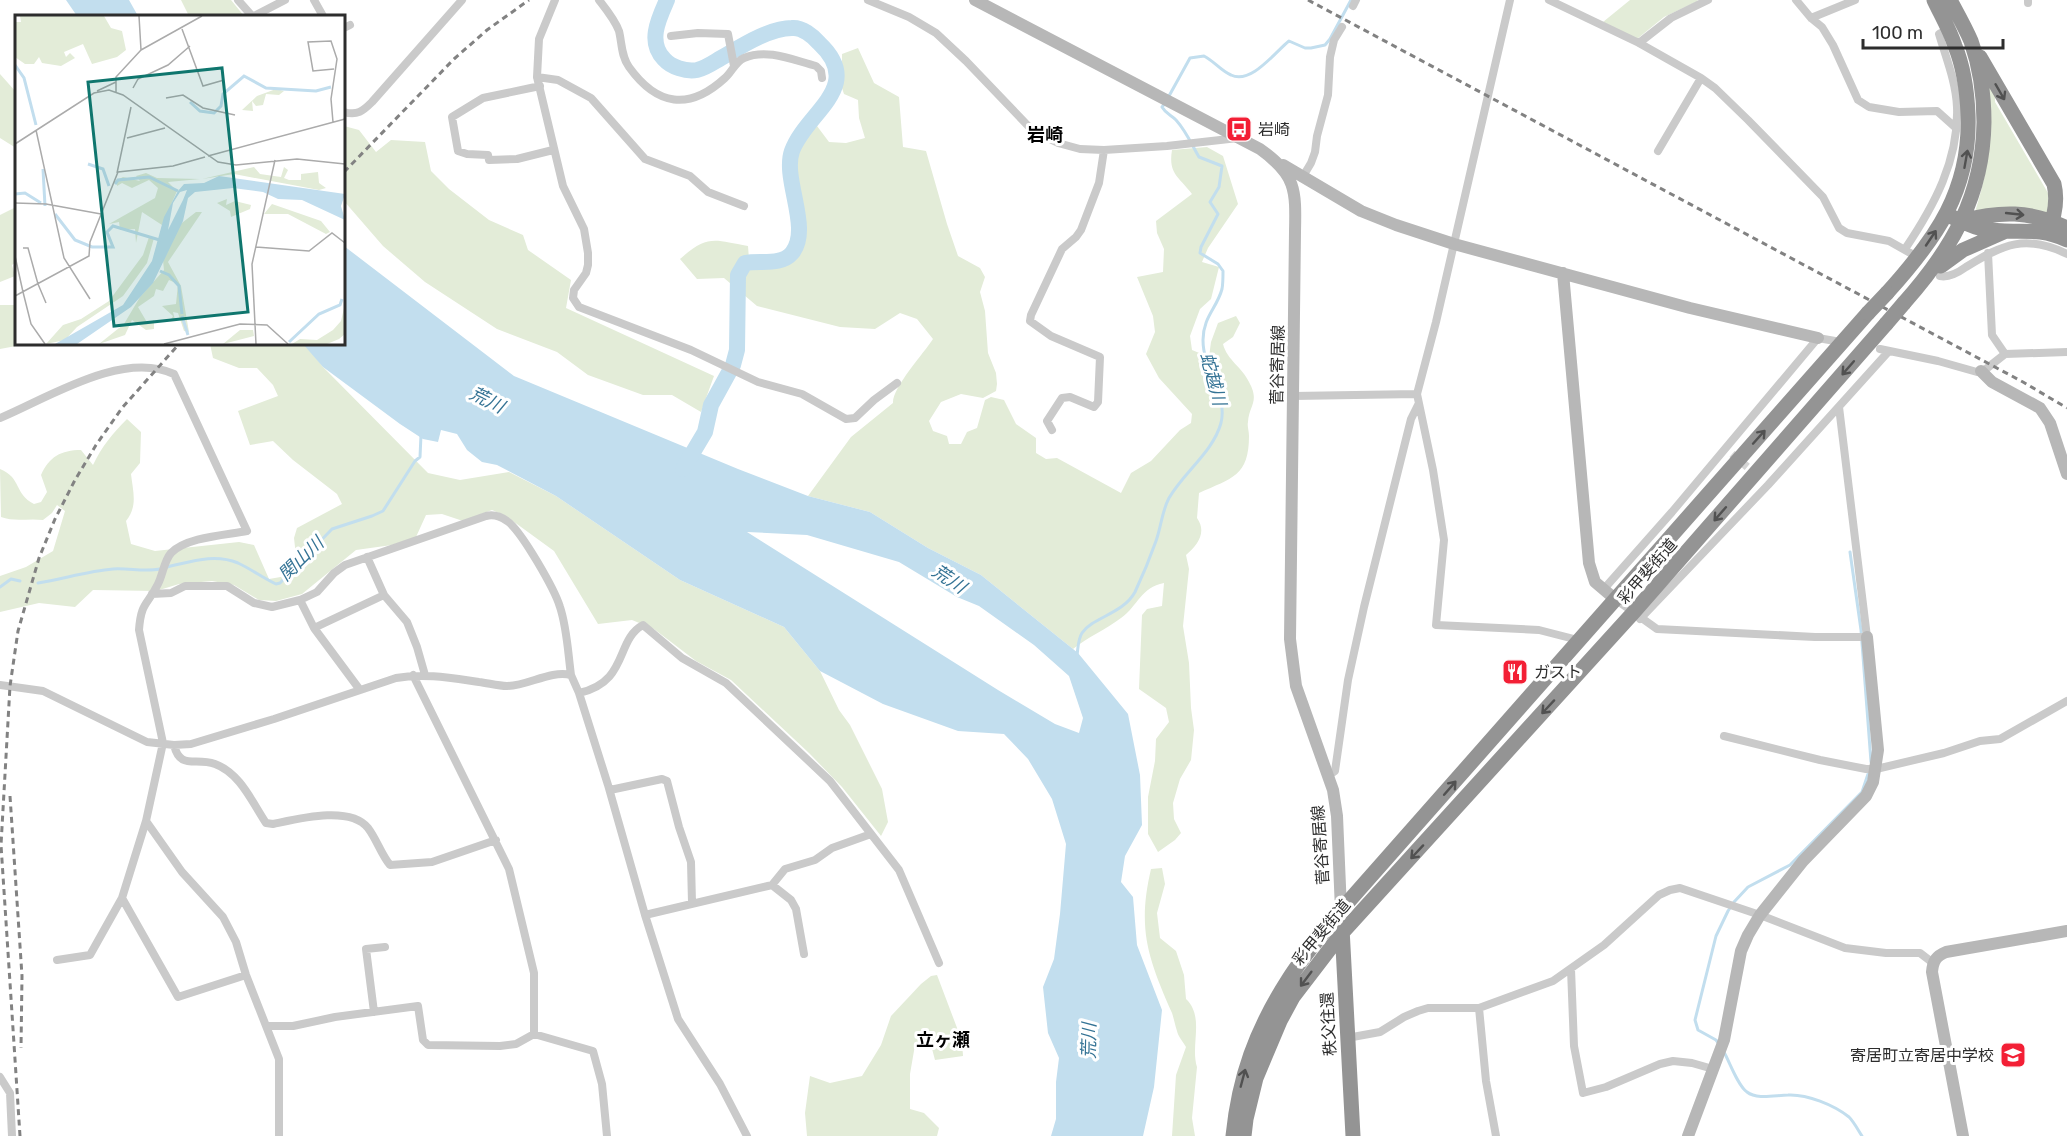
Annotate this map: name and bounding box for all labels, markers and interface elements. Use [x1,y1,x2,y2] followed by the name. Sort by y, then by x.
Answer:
[1863,12,2002,50] scale bar
[15,15,345,345] inset map
[1872,22,1923,44] text: 100 m
[1994,83,2006,100] one-way arrow
[1224,114,1254,144] bus stop icon: 岩崎
[1258,120,1290,139] place label: 岩崎
[1027,124,1063,146] district label: 岩崎
[1960,149,1971,169] one-way arrow
[2004,209,2024,220] one-way arrow
[1925,230,1937,247] one-way arrow
[1267,325,1288,405] street label: 菅谷寄居線
[1195,350,1231,410] water label: 蛇越川
[1841,360,1855,375] one-way arrow
[466,382,510,419] water label: 荒川
[1752,430,1766,445] one-way arrow
[1713,506,1727,522] one-way arrow
[274,531,330,586] water label: 関山川
[1614,535,1681,608] street label: 彩甲斐街道
[928,560,972,599] water label: 荒川
[1500,657,1530,687] restaurant icon: ガスト
[1534,663,1582,682] place label: ガスト
[1541,699,1555,714] one-way arrow
[1443,781,1457,796] one-way arrow
[1308,804,1333,886] street label: 菅谷寄居線
[1410,844,1424,859] one-way arrow
[1288,896,1354,969] street label: 彩甲斐街道
[1300,970,1312,986] one-way arrow
[1317,992,1340,1056] street label: 秩父往還
[1078,1021,1100,1059] water label: 荒川
[916,1029,970,1051] district label: 立ヶ瀬
[1998,1040,2028,1070] school or university icon: 寄居町立寄居中学校
[1850,1046,1994,1065] place label: 寄居町立寄居中学校
[1237,1069,1249,1088] one-way arrow

